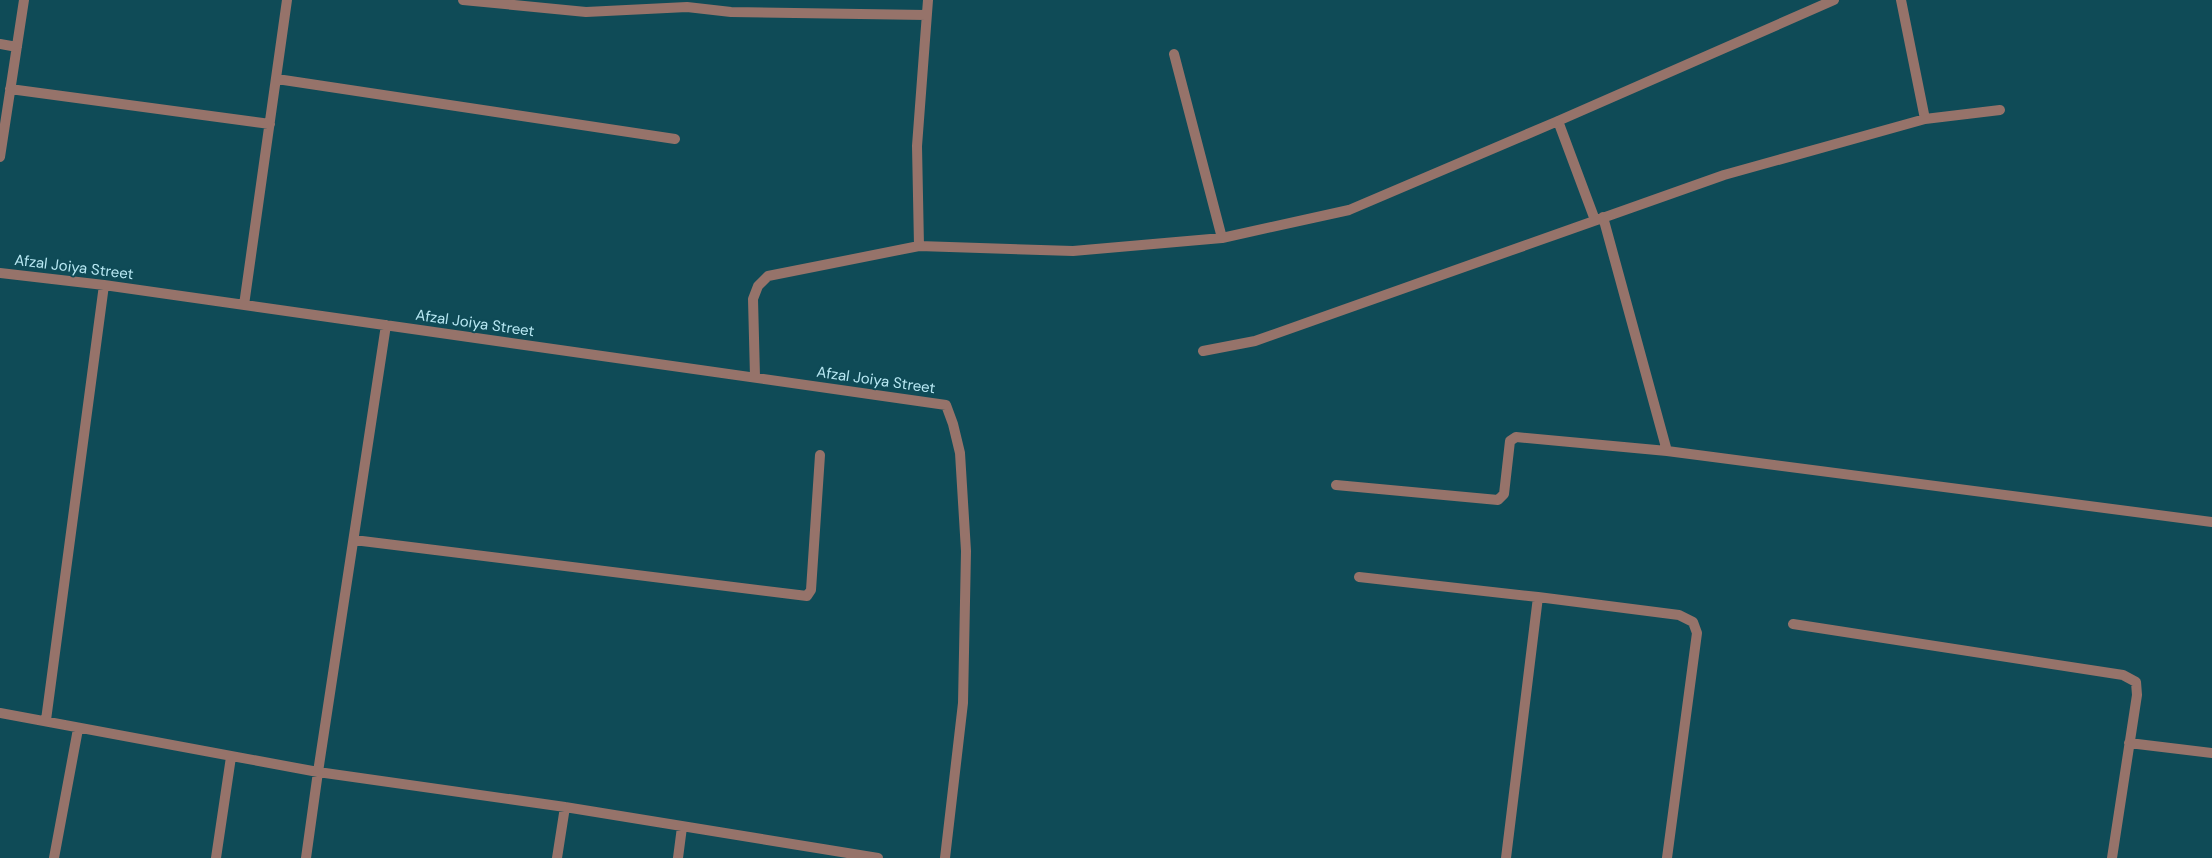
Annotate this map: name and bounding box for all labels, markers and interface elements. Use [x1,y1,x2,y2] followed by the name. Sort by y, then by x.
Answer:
[13,250,135,284] street label: Afzal Joiya Street
[414,305,536,341] street label: Afzal Joiya Street
[815,362,937,398] street label: Afzal Joiya Street

